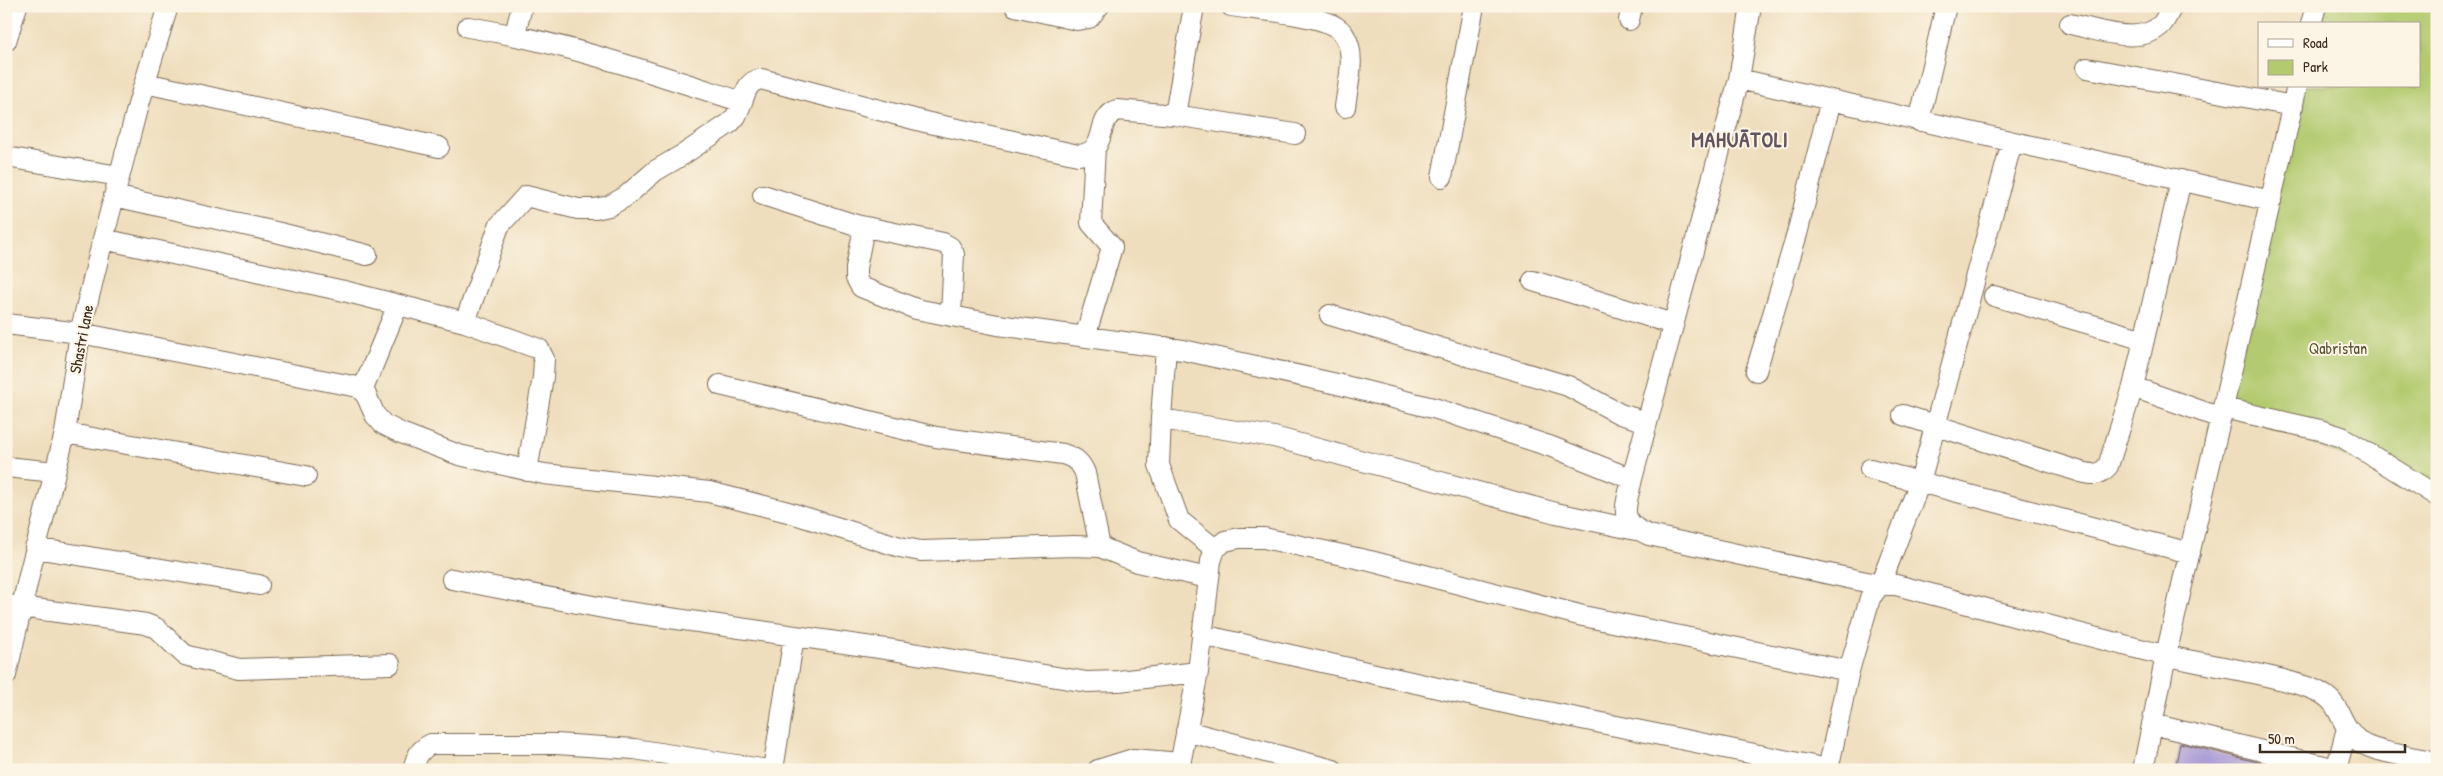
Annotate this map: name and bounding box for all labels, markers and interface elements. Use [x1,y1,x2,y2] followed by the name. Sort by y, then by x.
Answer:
[2258,22,2420,88] legend
[2303,32,2328,53] text: Road
[2303,56,2328,77] text: Park
[1691,125,1789,154] district label: MAHUĀTOLI
[64,302,99,375] street label: Shastri lane
[2309,337,2367,359] park label: Qabristan
[2260,721,2406,753] scale bar
[2268,728,2295,749] text: 50 m

